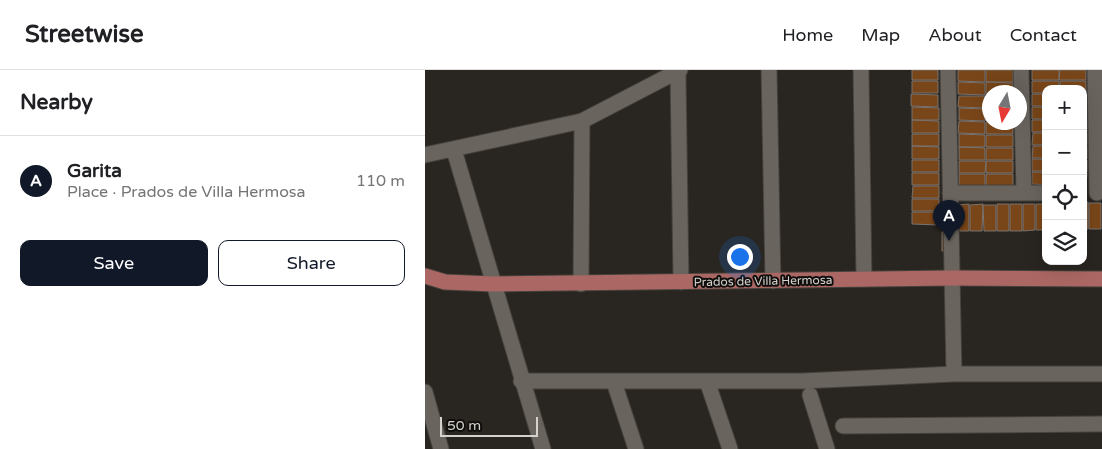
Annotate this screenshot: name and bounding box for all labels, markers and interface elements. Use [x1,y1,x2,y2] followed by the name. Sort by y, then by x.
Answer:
[25,20,144,49] text: Streetwise
[782,24,833,46] text: Home
[861,24,900,46] text: Map
[928,24,982,46] text: About
[1010,24,1077,46] text: Contact
[982,85,1027,130] north arrow
[1042,85,1087,265] map controls
[1042,85,1087,130] button: +
[20,90,93,115] text: Nearby
[1042,130,1087,175] button: −
[67,160,122,182] text: Garita
[30,171,42,191] text: A
[356,171,405,191] text: 110 m
[1042,175,1087,220] button: locate
[67,182,306,202] text: Place · Prados de Villa Hermosa
[933,200,965,241] pin: A
[1042,220,1087,265] button: layers
[20,240,208,286] button: Save
[218,240,405,286] button: Share
[727,244,753,270] your location
[694,273,832,289] street label: Prados de Villa Hermosa
[440,414,537,437] scale bar
[447,417,481,434] text: 50 m

